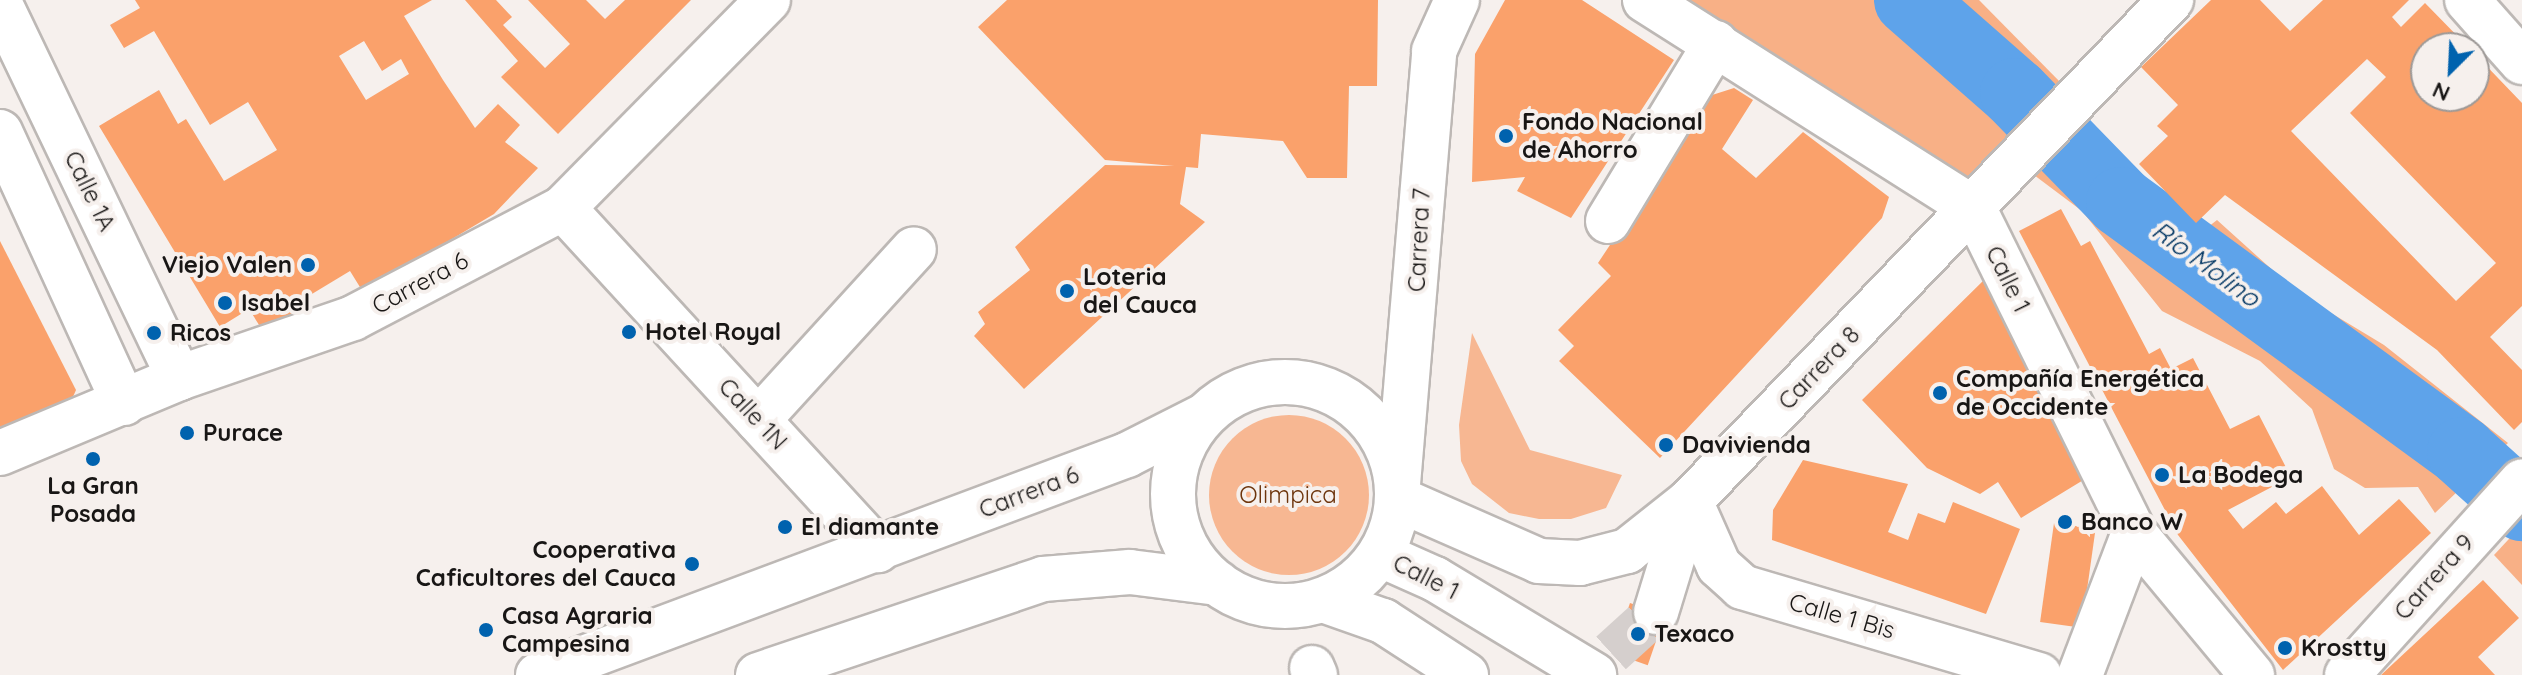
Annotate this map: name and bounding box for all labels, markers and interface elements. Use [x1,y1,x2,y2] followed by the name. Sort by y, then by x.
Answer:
[2410,32,2490,112] north arrow
[2428,76,2454,108] text: N
[1522,108,1703,164] place label: Fondo Nacional de Ahorro
[1497,127,1515,145] marker: Fondo Nacional de Ahorro
[58,146,122,236] street label: Calle 1A
[1402,187,1436,293] street label: Carrera 7
[2146,215,2266,313] water label: Río Molino
[1980,241,2036,317] street label: Calle 1
[367,246,473,320] street label: Carrera 6
[162,251,292,279] place label: Viejo Valen
[299,256,317,274] marker: Viejo Valen
[1083,263,1197,319] place label: Loteria del Cauca
[1058,282,1076,300] marker: Loteria del Cauca
[241,289,310,317] place label: Isabel
[216,294,234,312] marker: Isabel
[645,318,781,346] place label: Hotel Royal
[170,319,231,347] place label: Ricos
[1772,320,1866,416] street label: Carrera 8
[620,323,638,341] marker: Hotel Royal
[145,324,163,342] marker: Ricos
[1956,365,2204,421] place label: Compañía Energética de Occidente
[713,372,793,456] street label: Calle 1N
[1931,384,1949,402] marker: Compañía Energética de Occidente
[203,419,283,447] place label: Purace
[178,424,196,442] marker: Purace
[1682,431,1811,459] place label: Davivienda
[1657,436,1675,454] marker: Davivienda
[84,450,102,468] marker: La Gran Posada
[975,460,1083,524] street label: Carrera 6
[2178,461,2303,489] place label: La Bodega
[2153,466,2171,484] marker: La Bodega
[47,472,139,528] place label: La Gran Posada
[1239,481,1337,509] park label: Olimpica
[2081,508,2183,536] place label: Banco W
[801,513,939,541] place label: El diamante
[2056,513,2074,531] marker: Banco W
[776,518,794,536] marker: El diamante
[2388,528,2480,626] street label: Carrera 9
[416,536,676,592] place label: Cooperativa Caficultores del Cauca
[1388,548,1464,606] street label: Calle 1
[683,555,701,573] marker: Cooperativa Caficultores del Cauca
[1786,587,1898,645] street label: Calle 1 Bis
[502,602,653,658] place label: Casa Agraria Campesina
[1654,620,1735,648] place label: Texaco
[477,621,495,639] marker: Casa Agraria Campesina
[1629,625,1647,643] marker: Texaco
[2301,634,2387,662] place label: Krostty
[2276,639,2294,657] marker: Krostty

